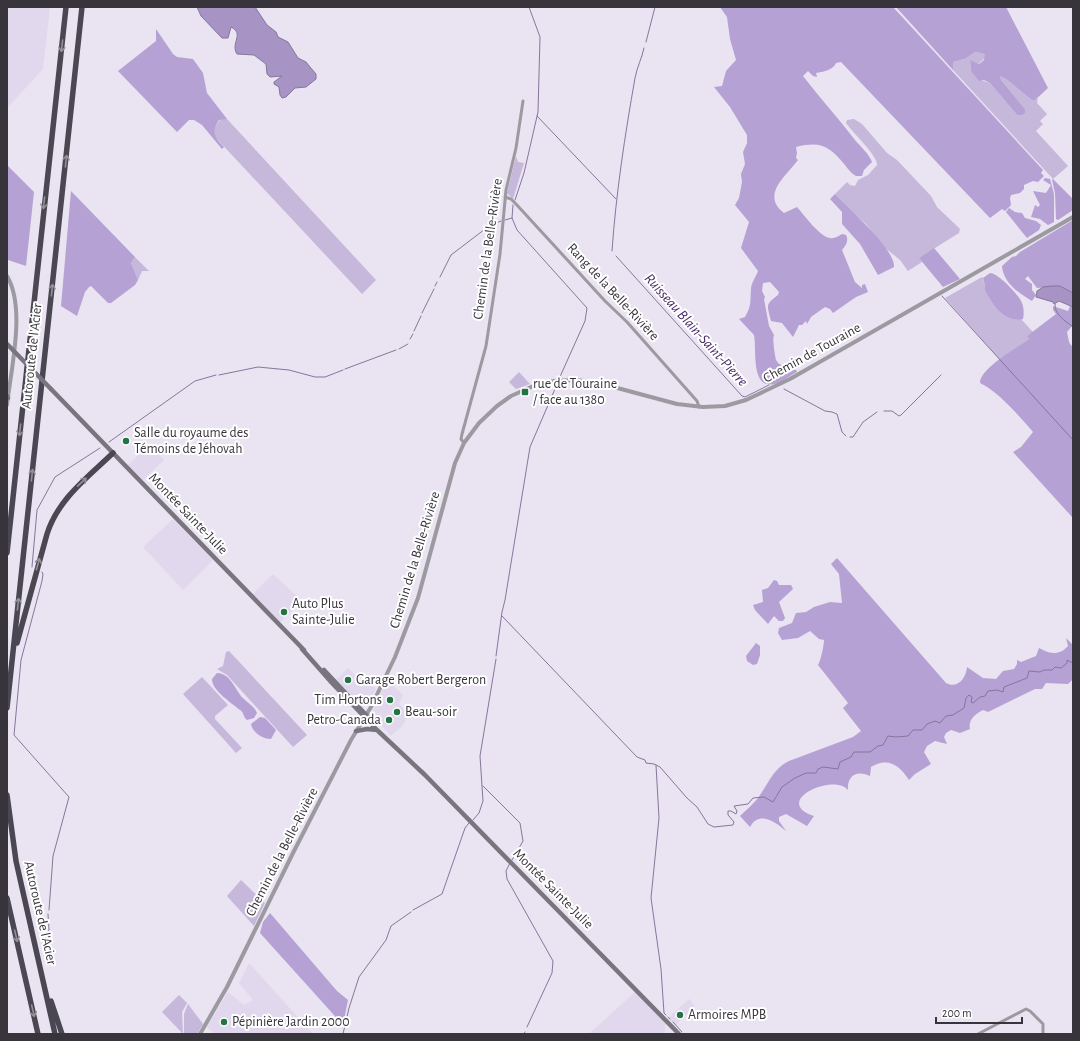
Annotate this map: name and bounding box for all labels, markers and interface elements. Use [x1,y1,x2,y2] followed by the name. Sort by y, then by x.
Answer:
[58,39,65,52] one-way arrow
[62,155,69,168] one-way arrow
[471,178,505,320] street label: Chemin de la Belle-Rivière
[41,196,48,209] one-way arrow
[564,241,662,343] street label: Rang de la Belle-Rivière
[642,271,751,389] water label: Ruisseau Blain-Saint-Pierre
[48,284,55,297] one-way arrow
[19,302,45,409] street label: Autoroute de l'Acier
[761,320,863,386] street label: Chemin de Touraine
[533,377,617,407] place label: rue de Touraine / face au 1380
[520,387,530,397] marker: rue de Touraine / face au 1380
[17,423,24,436] one-way arrow
[134,426,248,456] place label: Salle du royaume des Témoins de Jéhovah
[121,436,131,446] marker: Salle du royaume des Témoins de Jéhovah
[28,469,35,482] one-way arrow
[146,471,230,557] street label: Montée Sainte-Julie
[77,477,87,487] one-way arrow
[387,490,443,630] street label: Chemin de la Belle-Rivière
[35,557,42,570] one-way arrow
[292,597,355,627] place label: Auto Plus Sainte-Julie
[14,598,21,611] one-way arrow
[279,607,289,617] marker: Auto Plus Sainte-Julie
[356,673,486,687] place label: Garage Robert Bergeron
[343,675,353,685] marker: Garage Robert Bergeron
[314,693,382,707] place label: Tim Hortons
[385,695,395,705] marker: Tim Hortons
[405,705,457,719] place label: Beau-soir
[392,707,402,717] marker: Beau-soir
[307,713,382,727] place label: Petro-Canada
[384,715,394,725] marker: Petro-Canada
[243,785,321,919] street label: Chemin de la Belle-Rivière
[510,846,596,932] street label: Montée Sainte-Julie
[21,860,59,967] street label: Autoroute de l'Acier
[12,929,20,942] one-way arrow
[936,999,1022,1025] scale bar
[30,1004,37,1017] one-way arrow
[942,1007,972,1019] text: 200 m
[688,1008,766,1022] place label: Armoires MPB
[675,1010,685,1020] marker: Armoires MPB
[232,1015,350,1029] place label: Pépinière Jardin 2000
[219,1017,229,1027] marker: Pépinière Jardin 2000

